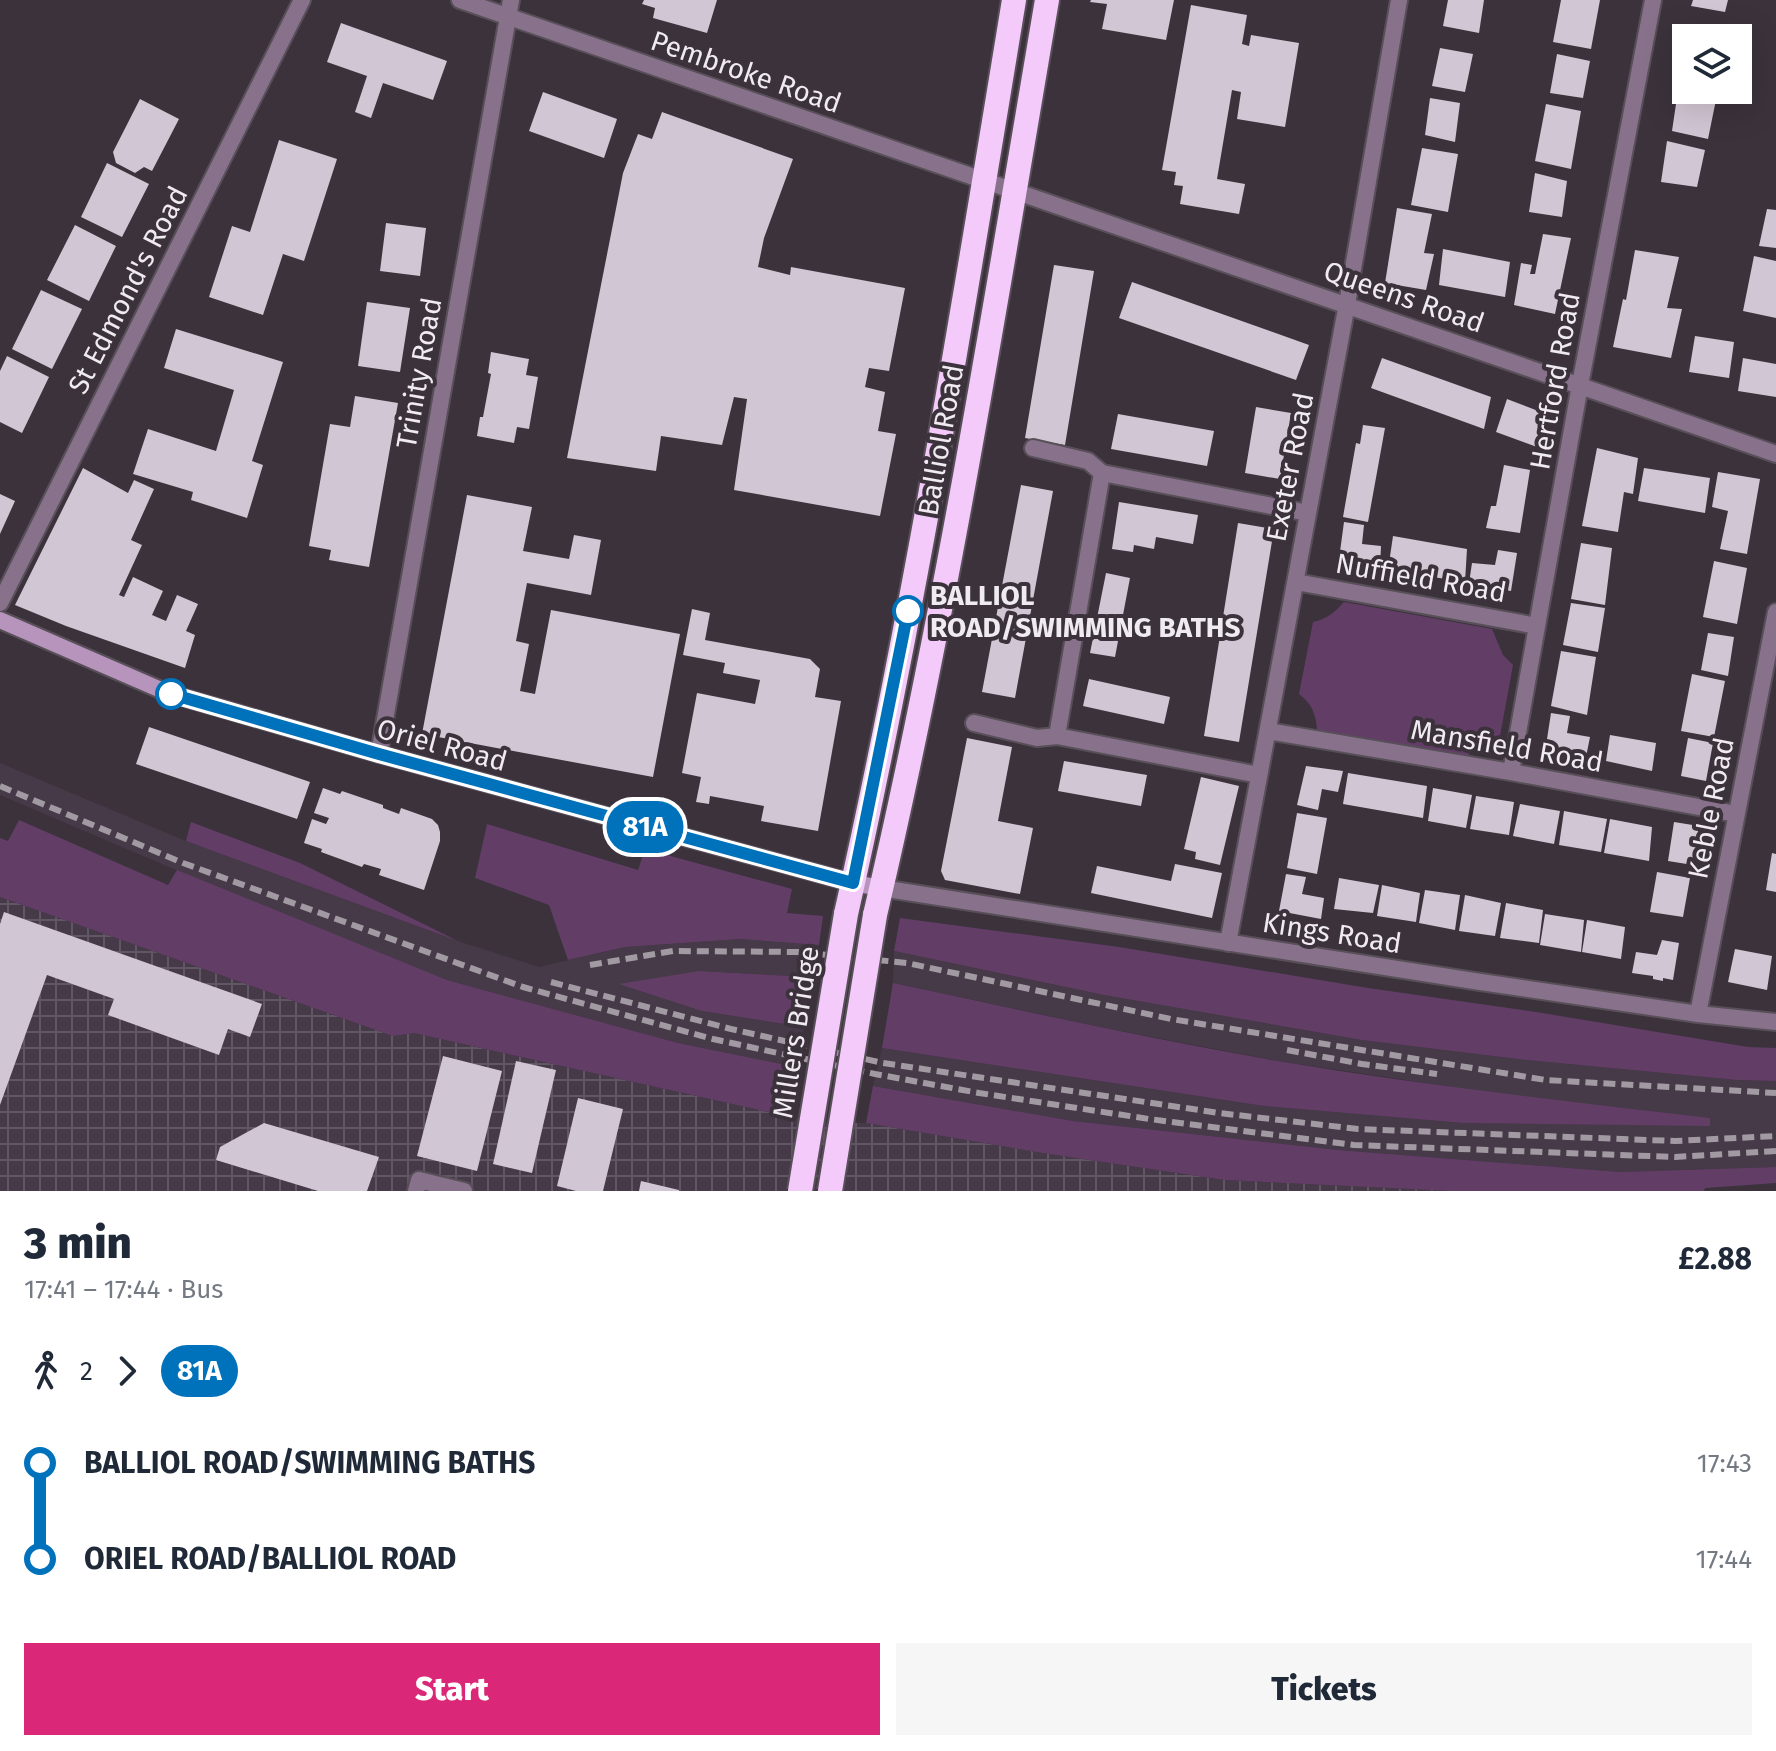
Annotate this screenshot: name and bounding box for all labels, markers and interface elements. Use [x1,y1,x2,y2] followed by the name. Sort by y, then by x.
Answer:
[647,24,845,120] street label: Pembroke Road
[1672,24,1752,104] map controls
[1672,24,1752,104] button: layers
[61,181,195,399] street label: St Edmond's Road
[1319,254,1489,340] street label: Queens Road
[1523,290,1587,472] street label: Hertford Road
[390,295,448,451] street label: Trinity Road
[911,362,971,518] street label: Balliol Road
[1259,390,1321,544] street label: Exeter Road
[1333,547,1509,609] street label: Nuffield Road
[930,579,1240,644] place label: BALLIOL ROAD/SWIMMING BATHS
[893,596,923,626] marker: BALLIOL ROAD/SWIMMING BATHS
[156,679,186,709] unlabelled marker
[373,712,511,778] street label: Oriel Road
[1408,713,1606,779] street label: Mansfield Road
[1681,735,1741,881] street label: Keble Road
[599,801,691,853] line badge: 81A
[623,810,667,843] text: 81A
[1260,906,1404,960] street label: Kings Road
[766,944,826,1120] street label: Millers Bridge
[24,1217,132,1270] text: 3 min
[1678,1241,1752,1277] text: £2.88
[24,1274,223,1305] text: 17:41 – 17:44 · Bus
[24,1349,68,1393] icon: walk
[105,1349,149,1393] icon: forward
[177,1354,222,1387] text: 81A
[80,1356,93,1387] text: 2
[84,1445,536,1481] text: BALLIOL ROAD/SWIMMING BATHS
[1697,1448,1752,1479] text: 17:43
[84,1541,456,1577] text: ORIEL ROAD/BALLIOL ROAD
[1695,1544,1752,1575] text: 17:44
[24,1643,880,1735] button: Start
[896,1643,1752,1735] button: Tickets

